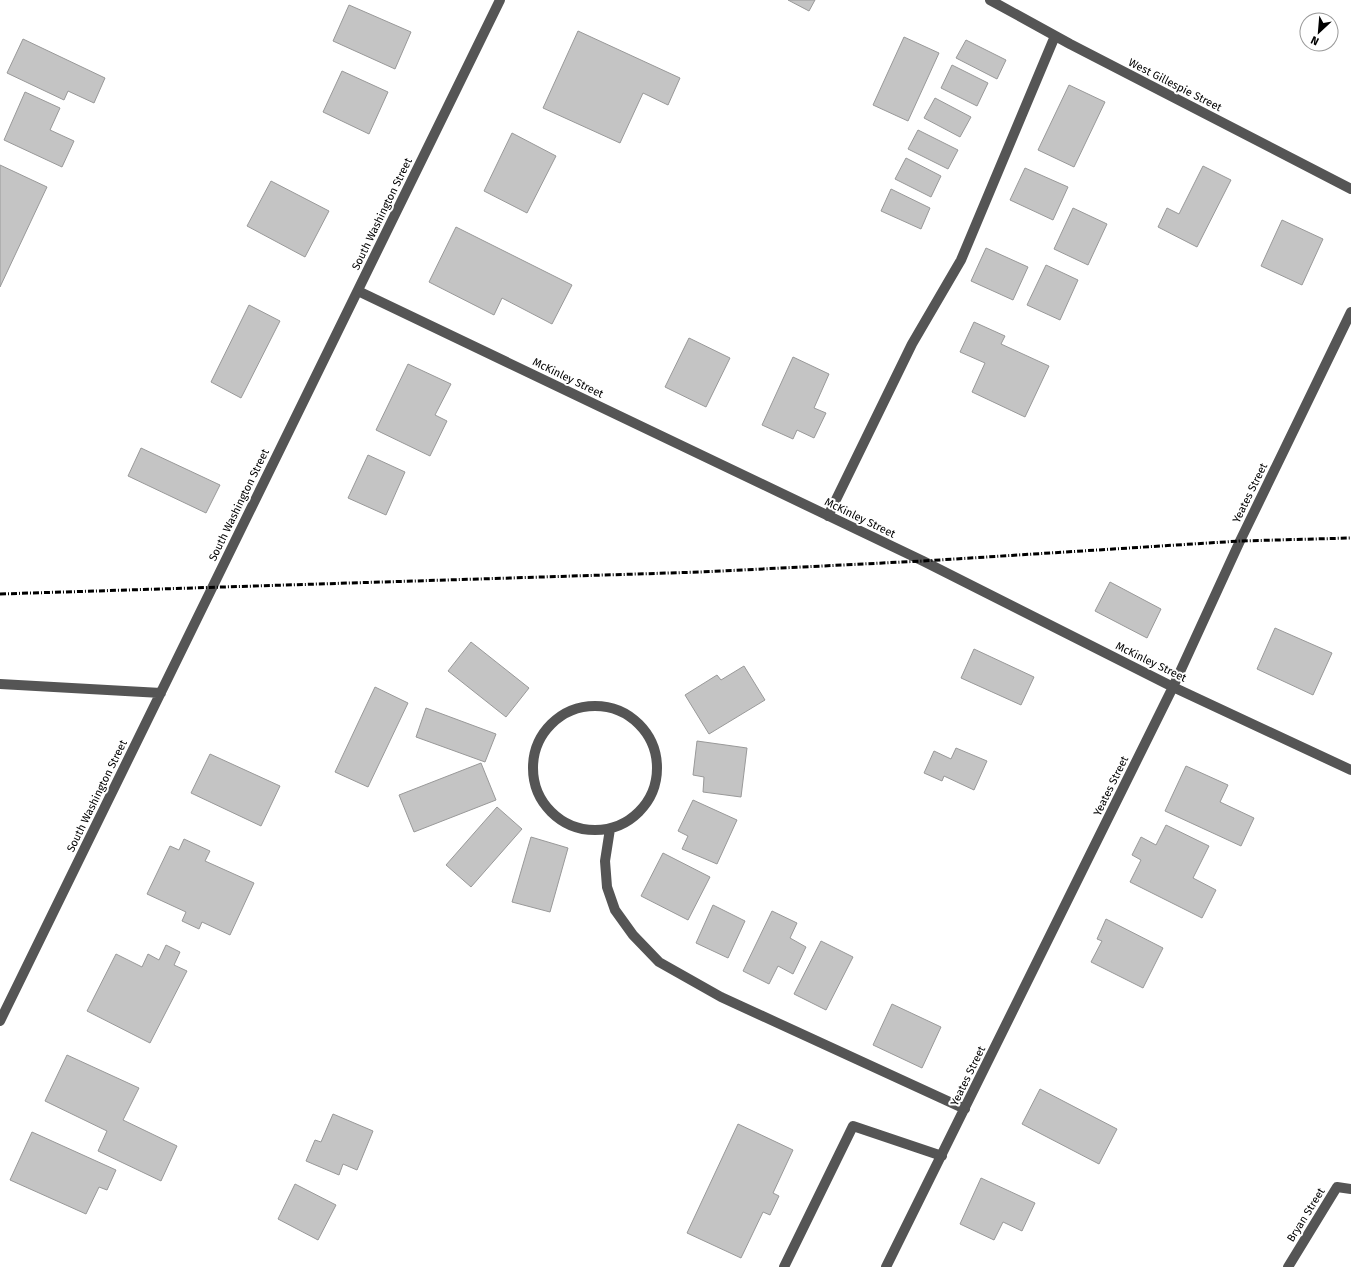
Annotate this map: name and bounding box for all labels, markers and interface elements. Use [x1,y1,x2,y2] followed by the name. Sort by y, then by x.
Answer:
[1299,12,1339,52] north arrow
[1309,33,1321,48] text: N
[1126,56,1224,114] street label: West Gillespie Street
[349,156,415,272] street label: South Washington Street
[530,355,606,401] street label: McKinley Street
[206,447,272,563] street label: South Washington Street
[1230,461,1270,525] street label: Yeates Street
[822,495,898,541] street label: McKinley Street
[1113,639,1189,685] street label: McKinley Street
[64,738,130,854] street label: South Washington Street
[1091,754,1131,818] street label: Yeates Street
[948,1044,988,1108] street label: Yeates Street
[1284,1186,1328,1244] street label: Bryan Street

